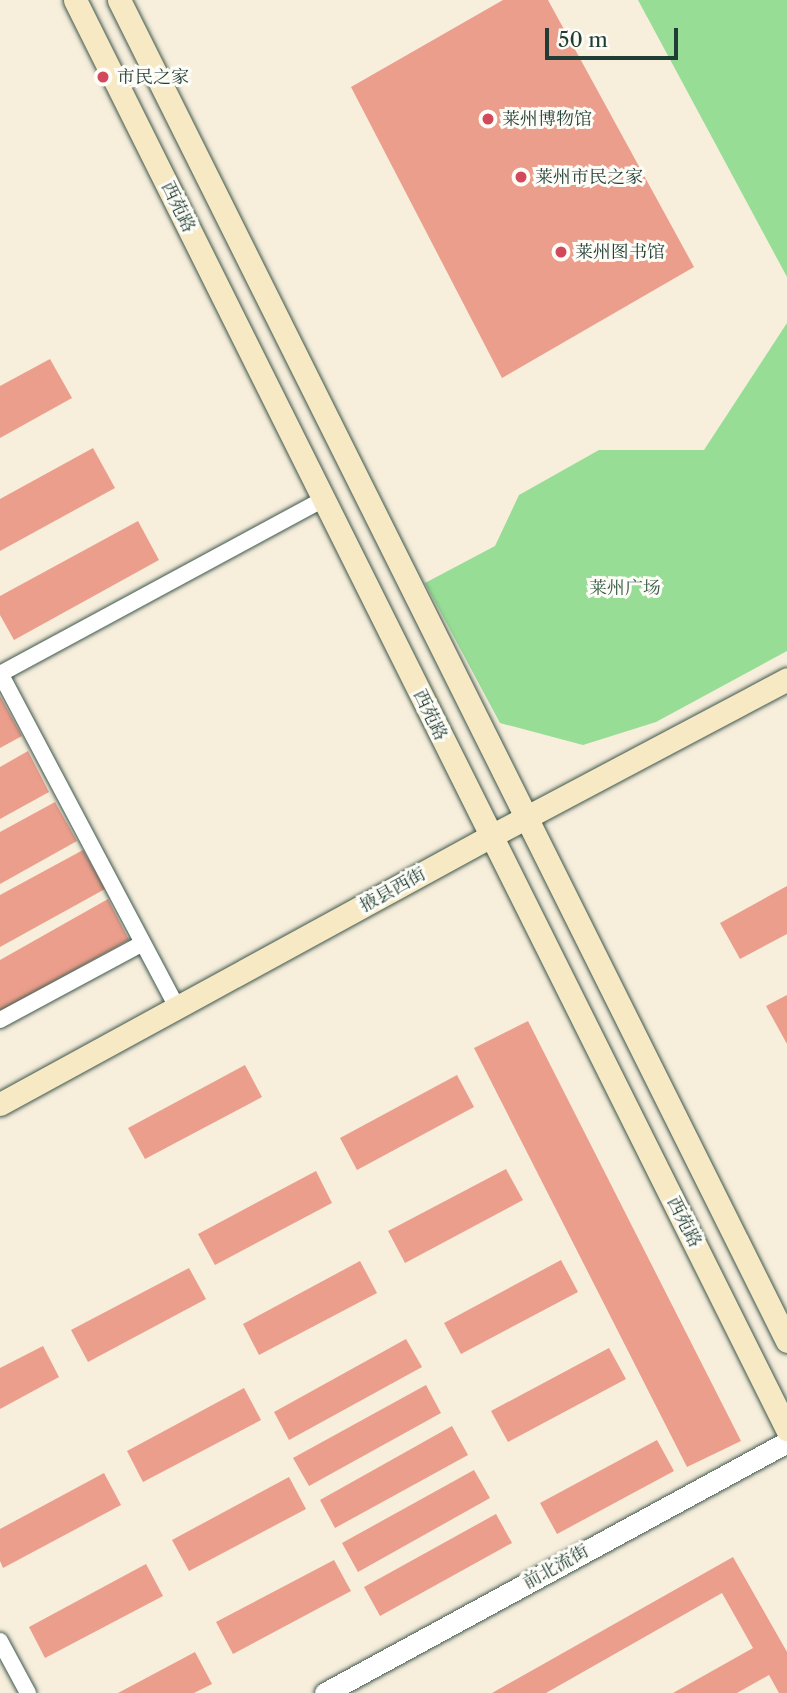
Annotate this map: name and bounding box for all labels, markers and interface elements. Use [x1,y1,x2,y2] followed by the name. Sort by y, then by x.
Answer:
[549,14,682,58] scale bar
[558,27,608,52] text: 50 m
[117,66,189,88] place label: 市民之家
[95,69,111,85] marker: 市民之家
[502,108,592,130] place label: 莱州博物馆
[480,111,496,127] marker: 莱州博物馆
[535,166,643,188] place label: 莱州市民之家
[513,169,529,185] marker: 莱州市民之家
[156,178,200,236] street label: 西苑路
[575,241,665,263] place label: 莱州图书馆
[553,244,569,260] marker: 莱州图书馆
[589,577,661,599] park label: 莱州广场
[408,686,452,744] street label: 西苑路
[356,863,430,917] street label: 掖县西街
[662,1193,706,1251] street label: 西苑路
[519,1540,593,1594] street label: 前北流街

